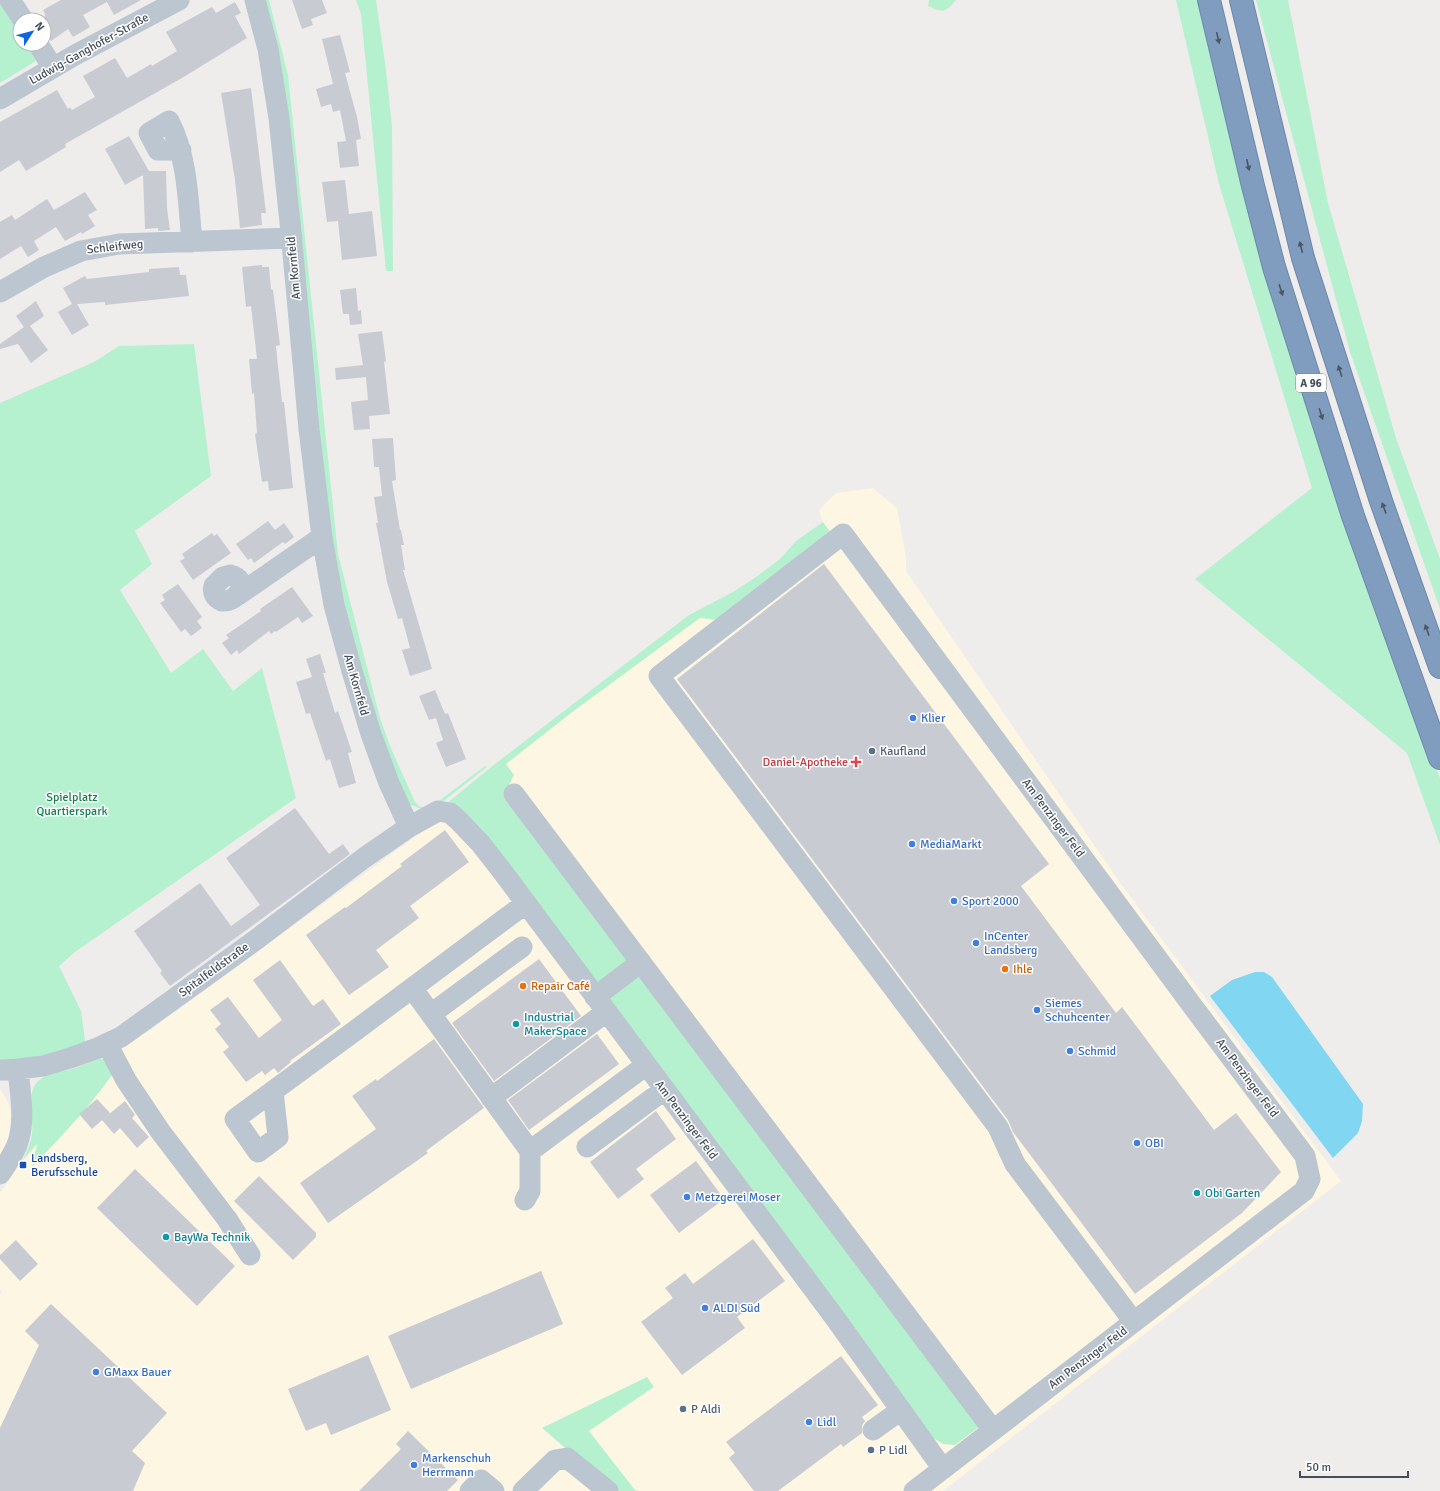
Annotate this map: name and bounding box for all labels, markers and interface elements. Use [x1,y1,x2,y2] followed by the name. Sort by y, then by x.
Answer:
[27,10,151,88] street label: Ludwig-Ganghofer-Straße
[12,12,52,52] north arrow
[32,19,47,33] text: N
[1215,32,1221,44] one-way arrow
[1245,158,1251,171] one-way arrow
[284,236,304,300] street label: Am Kornfeld
[86,237,144,257] street label: Schleifweg
[1297,241,1303,253] one-way arrow
[1278,284,1284,296] one-way arrow
[1336,365,1342,377] one-way arrow
[1296,374,1326,392] road number: A 96
[1318,408,1324,420] one-way arrow
[1380,502,1386,514] one-way arrow
[1424,624,1430,636] one-way arrow
[340,652,372,718] street label: Am Kornfeld
[921,711,946,726] place label: Klier
[908,713,918,723] marker: Klier
[880,744,926,759] place label: Kaufland
[867,746,877,756] marker: Kaufland
[762,755,848,770] place label: Daniel-Apotheke
[851,757,861,767] marker: Daniel-Apotheke
[1018,776,1088,860] street label: Am Penzinger Feld
[36,790,108,819] park label: Spielplatz Quartierspark
[920,837,982,852] place label: MediaMarkt
[907,839,917,849] marker: MediaMarkt
[962,894,1019,909] place label: Sport 2000
[949,896,959,906] marker: Sport 2000
[984,929,1037,958] place label: InCenter Landsberg
[971,938,981,948] marker: InCenter Landsberg
[176,940,252,1000] street label: Spitalfeldstraße
[1013,962,1032,977] place label: Ihle
[1000,964,1010,974] marker: Ihle
[531,979,590,994] place label: Repair Café
[518,981,528,991] marker: Repair Café
[1045,996,1110,1025] place label: Siemes Schuhcenter
[1032,1005,1042,1015] marker: Siemes Schuhcenter
[524,1010,587,1039] place label: Industrial MakerSpace
[511,1019,521,1029] marker: Industrial MakerSpace
[1212,1036,1282,1120] street label: Am Penzinger Feld
[1078,1044,1116,1059] place label: Schmid
[1065,1046,1075,1056] marker: Schmid
[651,1078,721,1162] street label: Am Penzinger Feld
[1145,1136,1164,1151] place label: OBI
[1132,1138,1142,1148] marker: OBI
[31,1151,98,1180] place label: Landsberg, Berufsschule
[18,1160,28,1170] marker: Landsberg, Berufsschule
[1205,1186,1260,1201] place label: Obi Garten
[1192,1188,1202,1198] marker: Obi Garten
[695,1190,781,1205] place label: Metzgerei Moser
[682,1192,692,1202] marker: Metzgerei Moser
[174,1230,250,1245] place label: BayWa Technik
[161,1232,171,1242] marker: BayWa Technik
[713,1301,760,1316] place label: ALDI Süd
[700,1303,710,1313] marker: ALDI Süd
[1046,1323,1130,1393] street label: Am Penzinger Feld
[104,1365,172,1380] place label: GMaxx Bauer
[91,1367,101,1377] marker: GMaxx Bauer
[691,1402,721,1417] place label: P Aldi
[678,1404,688,1414] marker: P Aldi
[817,1415,837,1430] place label: Lidl
[804,1417,814,1427] marker: Lidl
[879,1443,908,1458] place label: P Lidl
[866,1445,876,1455] marker: P Lidl
[422,1451,491,1480] place label: Markenschuh Herrmann
[1300,1453,1408,1479] scale bar
[409,1460,419,1470] marker: Markenschuh Herrmann
[1306,1460,1331,1475] text: 50 m

